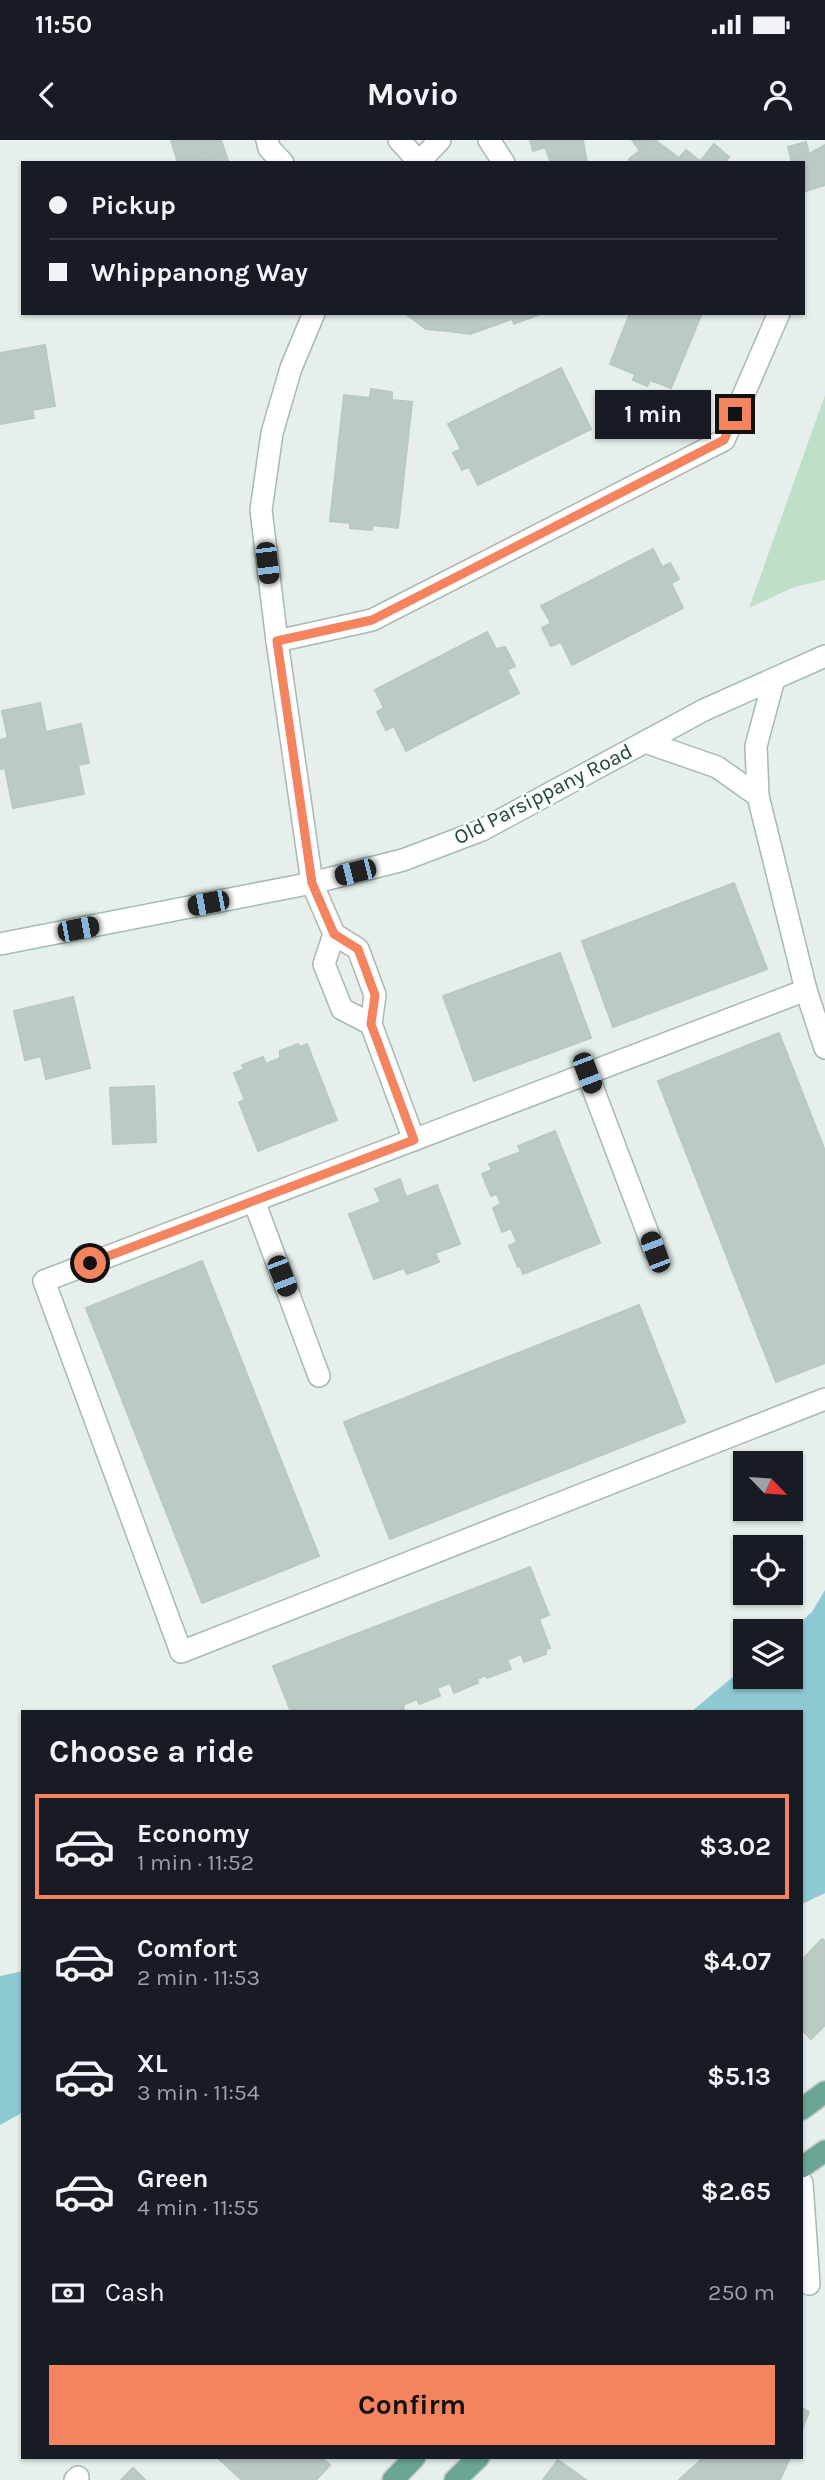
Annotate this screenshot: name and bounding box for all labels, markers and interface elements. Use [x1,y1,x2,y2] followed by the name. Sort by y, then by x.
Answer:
[35,9,92,40] text: 11:50
[28,76,66,114] icon: back
[367,76,458,113] text: Movio
[759,76,797,114] icon: person
[91,190,176,221] text: Pickup
[91,257,308,288] text: Whippanong Way
[595,390,710,438] callout: 1 min
[719,398,751,430] route end
[624,401,682,428] text: 1 min
[255,541,280,585] car
[450,739,636,849] street label: Old Parsippany Road
[333,857,378,887] car
[186,889,231,917] car
[56,915,101,943] car
[570,1050,605,1096] car
[638,1229,673,1275] car
[74,1247,106,1279] route start
[265,1253,300,1299] car
[733,1451,803,1521] north arrow
[733,1451,803,1689] map controls
[733,1535,803,1605] button: locate
[733,1619,803,1689] button: layers
[49,1733,254,1770] text: Choose a ride
[53,1815,116,1878] icon: car
[137,1818,249,1849] text: Economy
[699,1831,771,1862] text: $3.02
[137,1849,254,1876] text: 1 min · 11:52
[53,1930,116,1993] icon: car
[137,1933,238,1964] text: Comfort
[703,1946,771,1977] text: $4.07
[137,1964,260,1991] text: 2 min · 11:53
[53,2045,116,2108] icon: car
[137,2048,168,2079] text: XL
[707,2061,771,2092] text: $5.13
[137,2079,260,2106] text: 3 min · 11:54
[53,2160,116,2223] icon: car
[137,2163,209,2194] text: Green
[701,2176,771,2207] text: $2.65
[137,2194,259,2221] text: 4 min · 11:55
[49,2274,87,2312] icon: cash
[105,2277,165,2308] text: Cash
[708,2279,775,2306] text: 250 m
[49,2365,775,2445] button: Confirm

